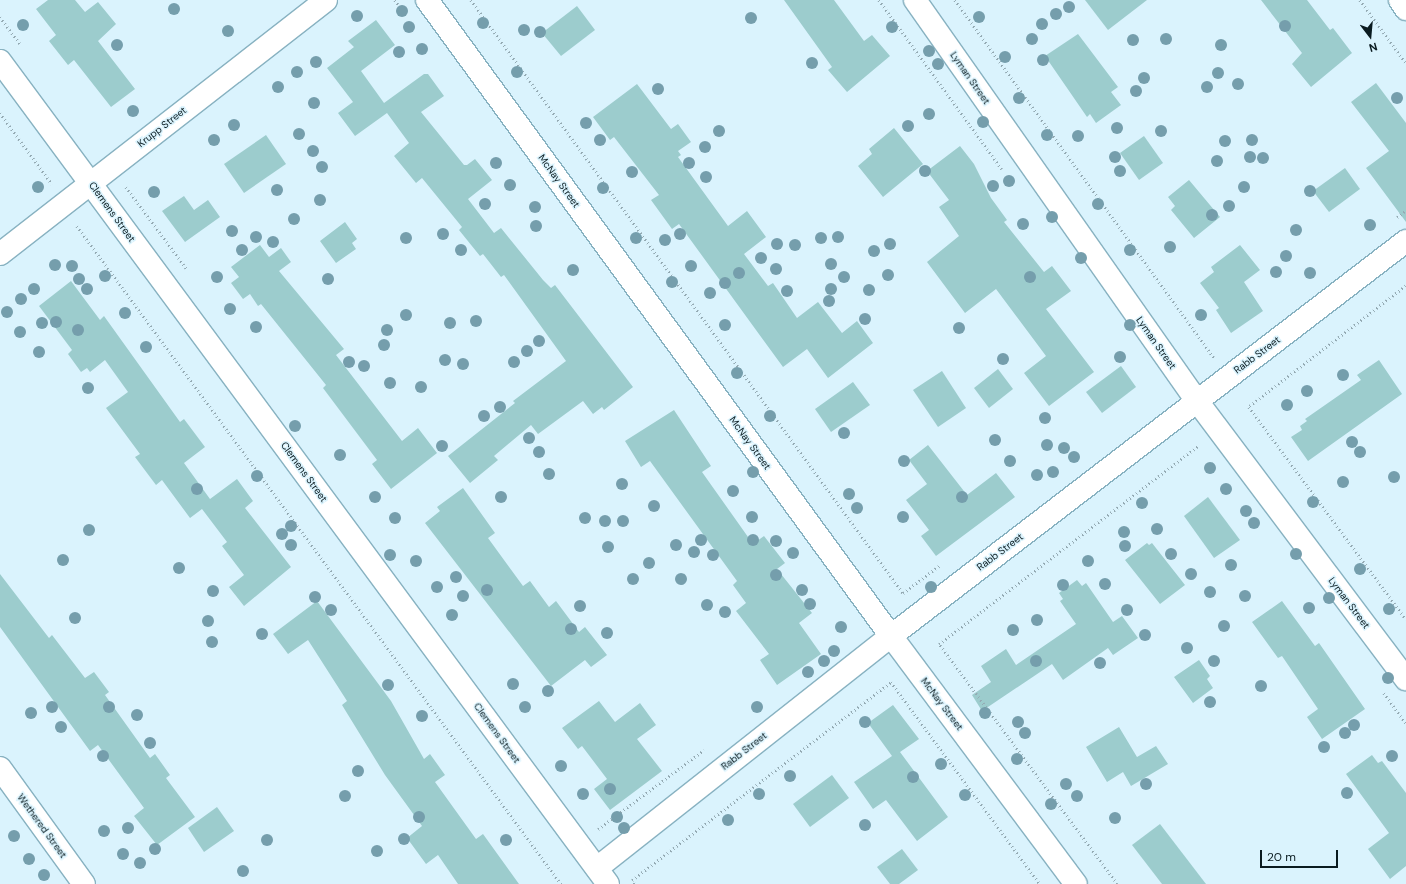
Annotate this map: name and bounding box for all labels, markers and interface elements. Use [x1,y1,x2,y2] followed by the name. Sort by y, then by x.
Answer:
[1350,16,1390,56] north arrow
[1368,40,1379,55] text: N
[948,49,992,107] street label: Lyman Street
[135,104,189,150] street label: Krupp Street
[536,152,582,210] street label: McNay Street
[86,180,138,244] street label: Clemens Street
[1134,314,1178,372] street label: Lyman Street
[1232,334,1282,376] street label: Rabb Street
[727,414,773,472] street label: McNay Street
[278,440,330,504] street label: Clemens Street
[975,531,1025,573] street label: Rabb Street
[1326,575,1372,631] street label: Lyman Street
[918,675,966,733] street label: McNay Street
[471,701,523,765] street label: Clemens Street
[719,729,769,773] street label: Rabb Street
[15,792,69,860] street label: Wethered Street
[1262,842,1340,868] scale bar
[1267,849,1296,865] text: 20 m

